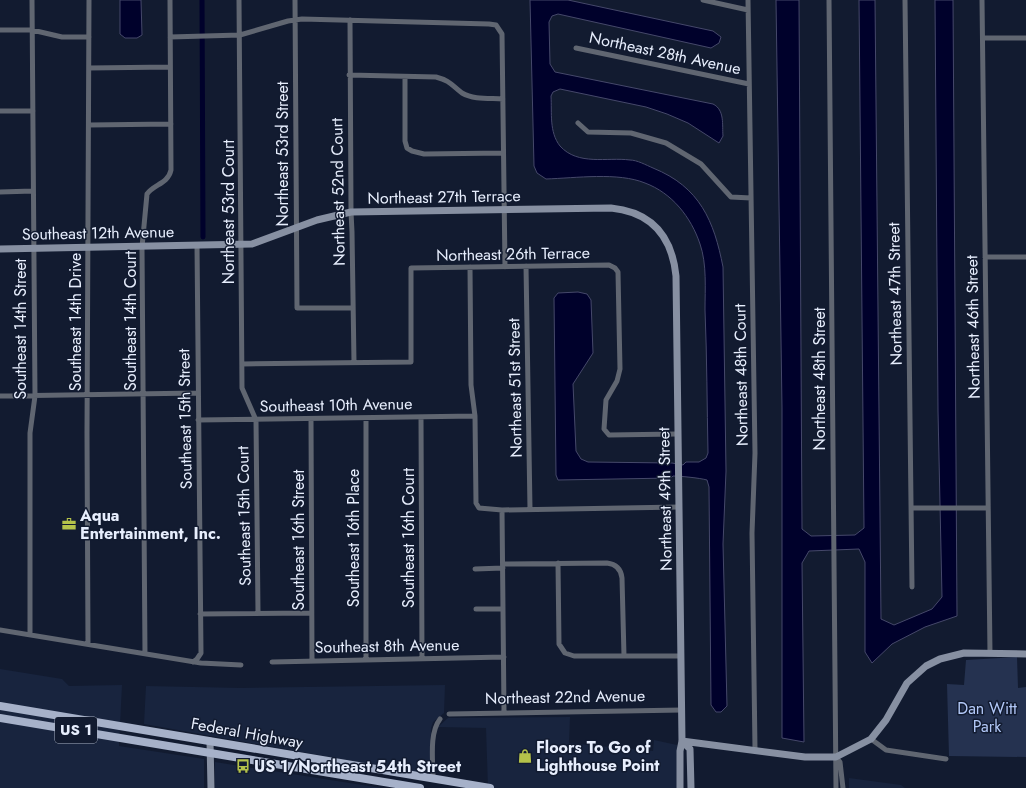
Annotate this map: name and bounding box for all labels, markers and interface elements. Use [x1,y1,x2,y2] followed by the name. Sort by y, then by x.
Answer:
[587,26,743,80] street label: Northeast 28th Avenue
[271,81,294,227] street label: Northeast 53rd Street
[325,118,351,266] street label: Northeast 52nd Court
[217,140,240,284] street label: Northeast 53rd Court
[367,184,521,210] street label: Northeast 27th Terrace
[22,220,174,246] street label: Southeast 12th Avenue
[882,222,908,366] street label: Northeast 47th Street
[436,241,590,267] street label: Northeast 26th Terrace
[119,251,142,391] street label: Southeast 14th Court
[64,253,87,391] street label: Southeast 14th Drive
[960,255,986,399] street label: Northeast 46th Street
[9,258,32,399] street label: Southeast 14th Street
[728,303,754,446] street label: Northeast 48th Court
[808,307,831,451] street label: Northeast 48th Street
[502,318,528,458] street label: Northeast 51st Street
[172,348,198,489] street label: Southeast 15th Street
[259,392,413,418] street label: Southeast 10th Avenue
[652,427,678,571] street label: Northeast 49th Street
[231,446,257,586] street label: Southeast 15th Court
[397,468,420,608] street label: Southeast 16th Court
[287,469,310,610] street label: Southeast 16th Street
[342,469,365,607] street label: Southeast 16th Place
[79,504,221,545] place label: Aqua Entertainment, Inc.
[61,516,77,532] office icon: Aqua Entertainment, Inc.
[314,633,460,659] street label: Southeast 8th Avenue
[485,684,645,710] street label: Northeast 22nd Avenue
[957,697,1017,738] park label: Dan Witt Park
[189,712,306,754] street label: Federal Highway
[55,717,97,743] road number: US 1
[536,736,660,777] place label: Floors To Go of Lighthouse Point
[517,748,533,764] shop icon: Floors To Go of Lighthouse Point
[254,755,462,778] place label: US 1/Northeast 54th Street
[235,758,251,774] bus stop icon: US 1/Northeast 54th Street

